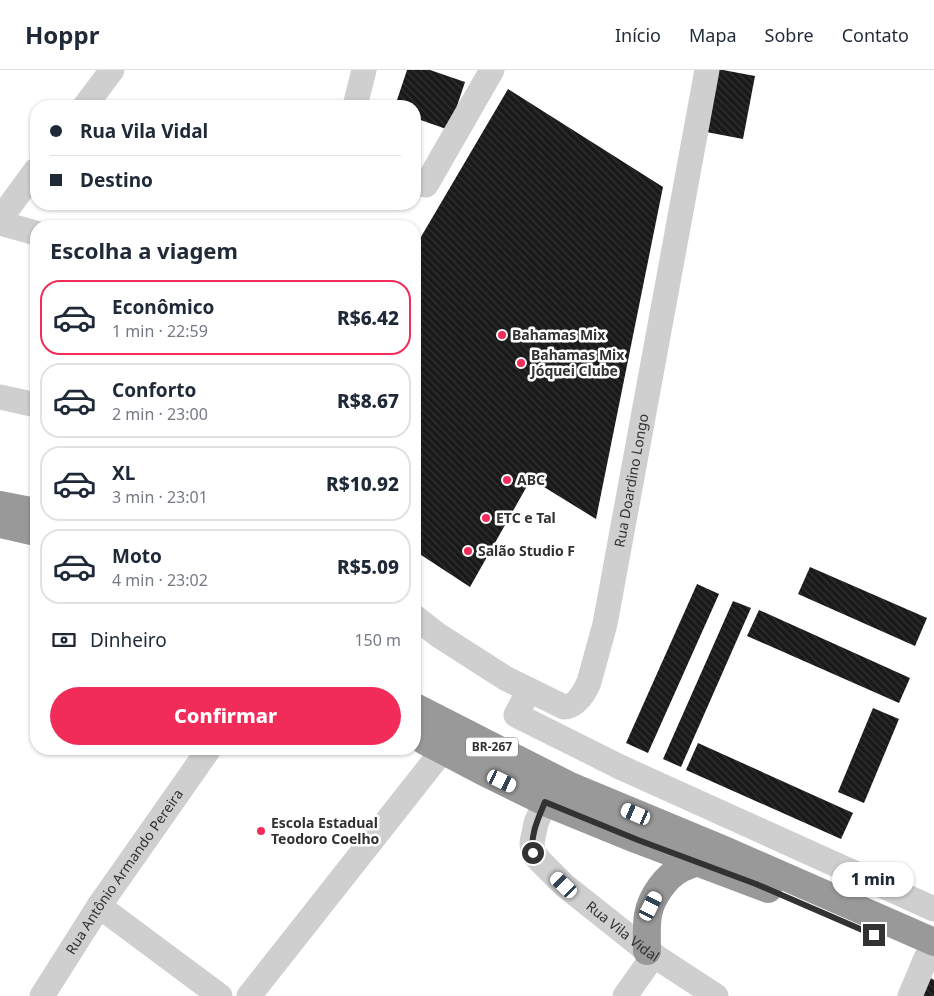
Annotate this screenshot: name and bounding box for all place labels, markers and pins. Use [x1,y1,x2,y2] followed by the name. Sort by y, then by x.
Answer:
[512,325,606,344] place label: Bahamas Mix
[496,329,508,341] marker: Bahamas Mix
[529,345,625,380] place label: Bahamas Mix Jóquei Clube
[515,357,527,369] marker: Bahamas Mix Jóquei Clube
[517,470,545,489] place label: ABC
[501,474,513,486] marker: ABC
[496,508,556,527] place label: ETC e Tal
[480,512,492,524] marker: ETC e Tal
[478,541,575,560] place label: Salão Studio F
[462,545,474,557] marker: Salão Studio F
[271,813,380,848] place label: Escola Estadual Teodoro Coelho
[255,825,267,837] marker: Escola Estadual Teodoro Coelho

